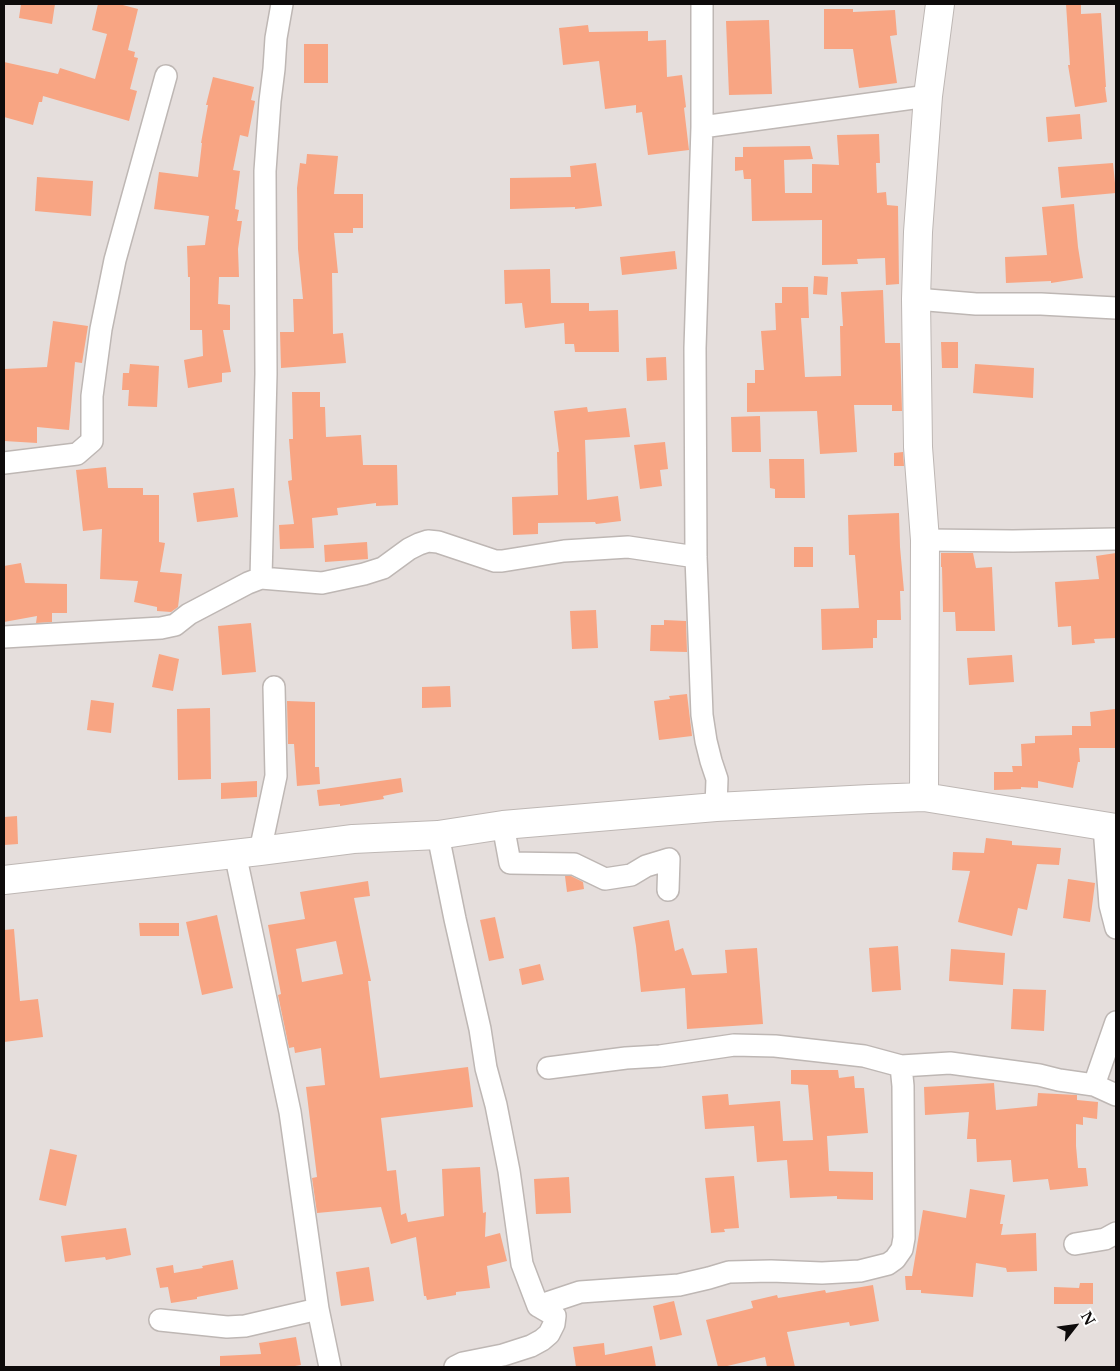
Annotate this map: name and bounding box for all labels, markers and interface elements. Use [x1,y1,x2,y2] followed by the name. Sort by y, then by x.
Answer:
[1050,1301,1100,1351] north arrow
[1077,1308,1099,1329] text: N

